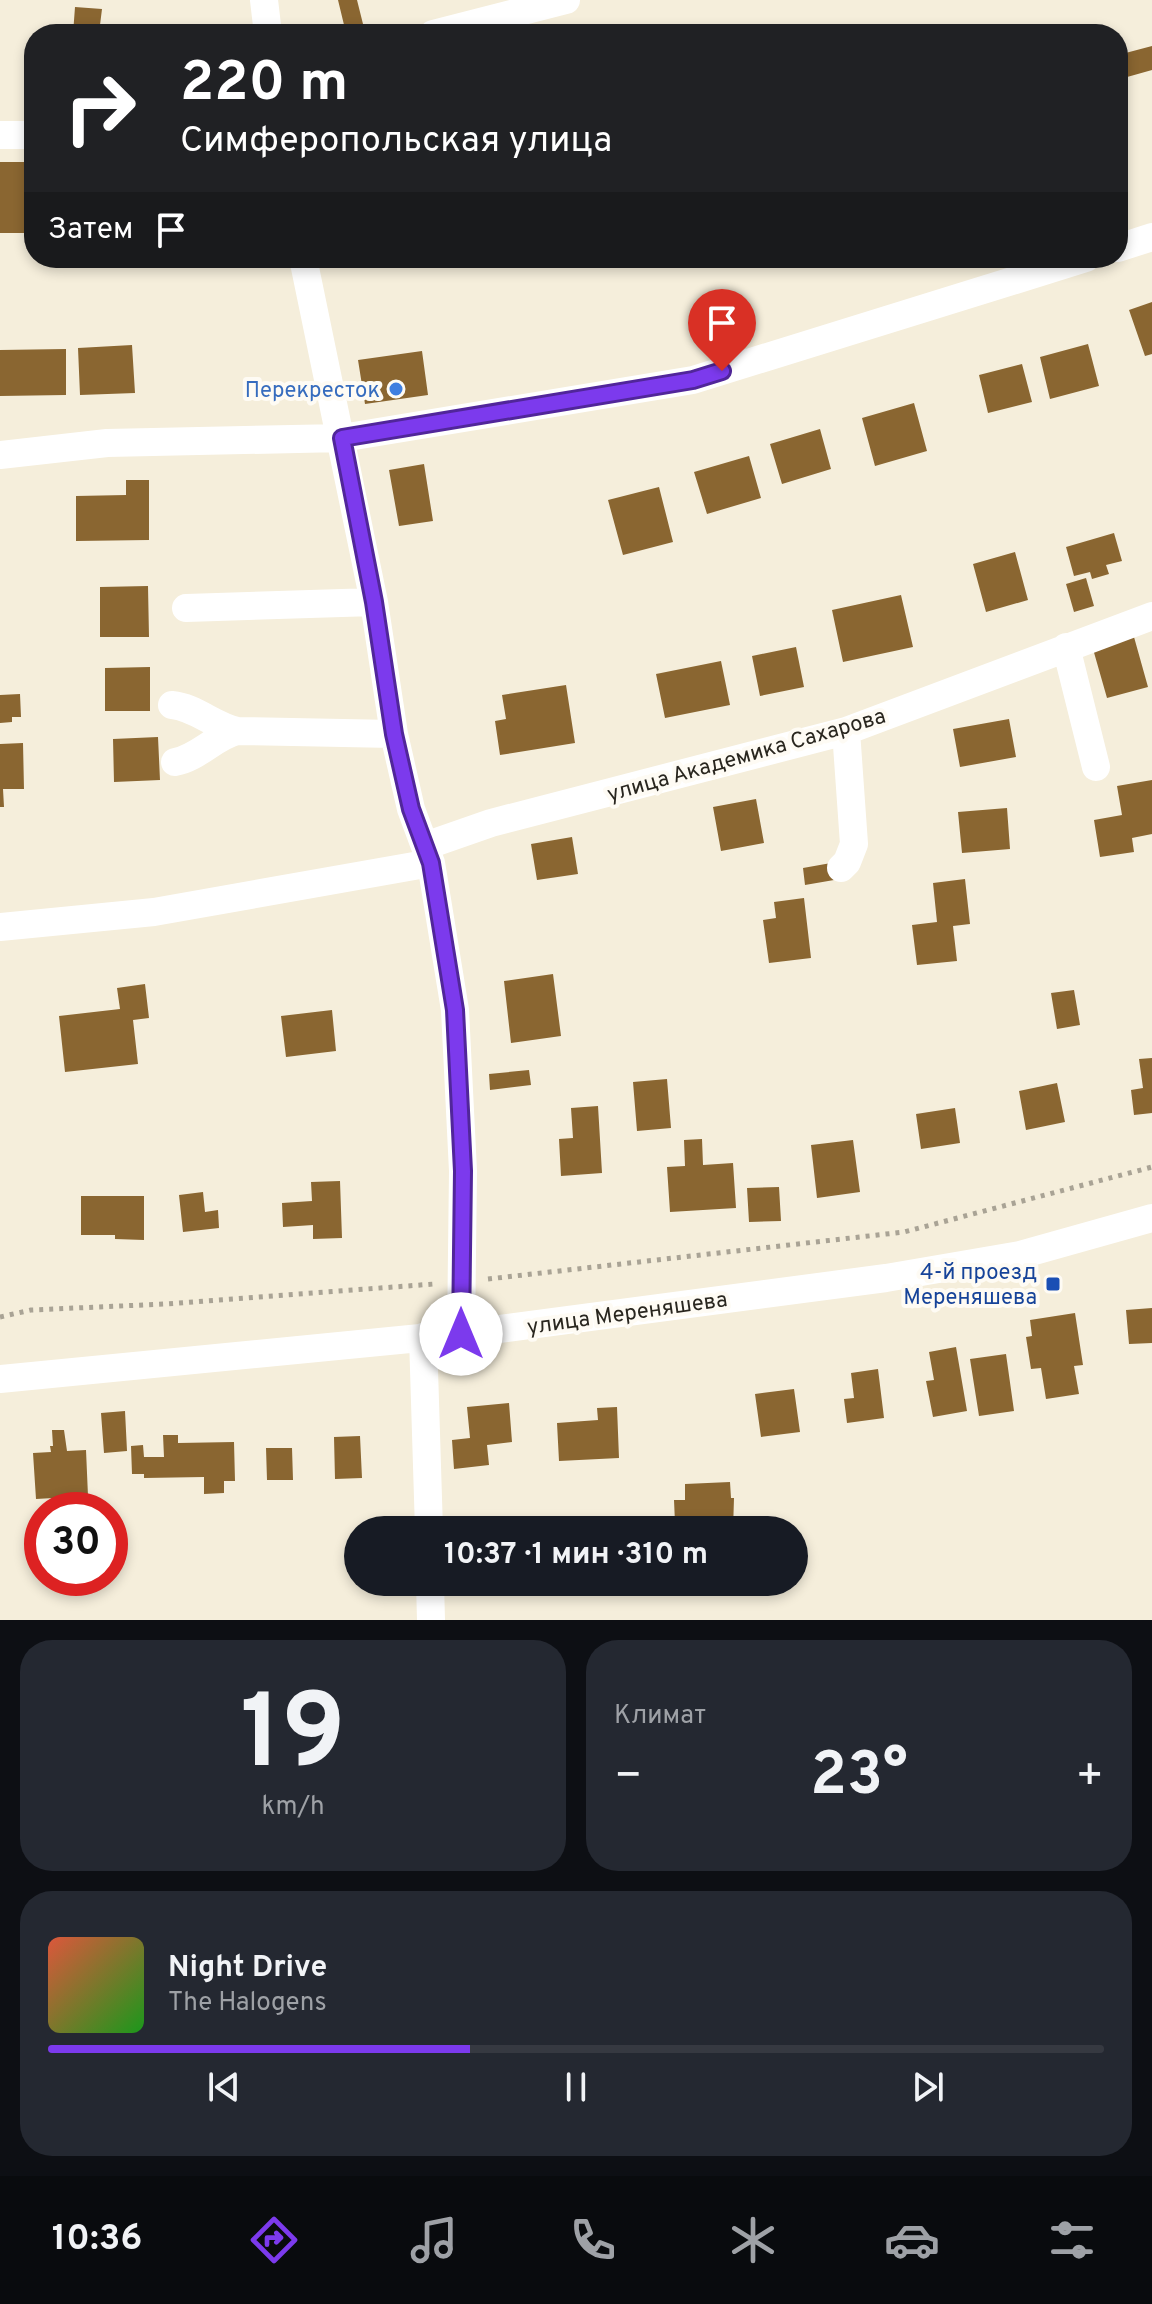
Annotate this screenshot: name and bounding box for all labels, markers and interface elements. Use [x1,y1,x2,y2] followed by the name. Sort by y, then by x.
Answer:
[180,50,348,120] text: 220 m
[48,56,152,160] icon: right
[180,119,612,165] text: Симферопольская улица
[149,208,193,252] icon: arrive
[48,212,133,249] text: Затем
[688,289,756,371] pin
[700,301,744,345] icon: arrive
[245,378,380,405] place label: Перекресток
[387,380,405,398] marker: Перекресток
[604,704,889,809] street label: улица Академика Сахарова
[903,1260,1037,1312] place label: 4-й проезд Мереняшева
[1044,1275,1062,1293] marker: 4-й проезд Мереняшева
[525,1287,729,1342] street label: улица Мереняшева
[419,1292,503,1376] position arrow
[24,1492,128,1596] speed limit sign: 30
[444,1537,708,1574] text: 10:37 · 1 мин · 310 m
[240,1673,346,1805] text: 19
[614,1700,706,1733] text: Климат
[810,1740,908,1816] text: 23°
[614,1750,642,1806] text: −
[1076,1750,1104,1806] text: +
[261,1791,325,1824] text: km/h
[168,1950,327,1987] text: Night Drive
[168,1987,327,2020] text: The Halogens
[202,2065,246,2109] icon: previous
[554,2065,598,2109] icon: pause
[906,2065,950,2109] icon: next
[246,2212,302,2268] icon: directions
[406,2212,462,2268] icon: music
[565,2212,621,2268] icon: phone
[725,2212,781,2268] icon: climate
[884,2212,940,2268] icon: car
[1044,2212,1100,2268] icon: filters
[52,2217,142,2263] text: 10:36

